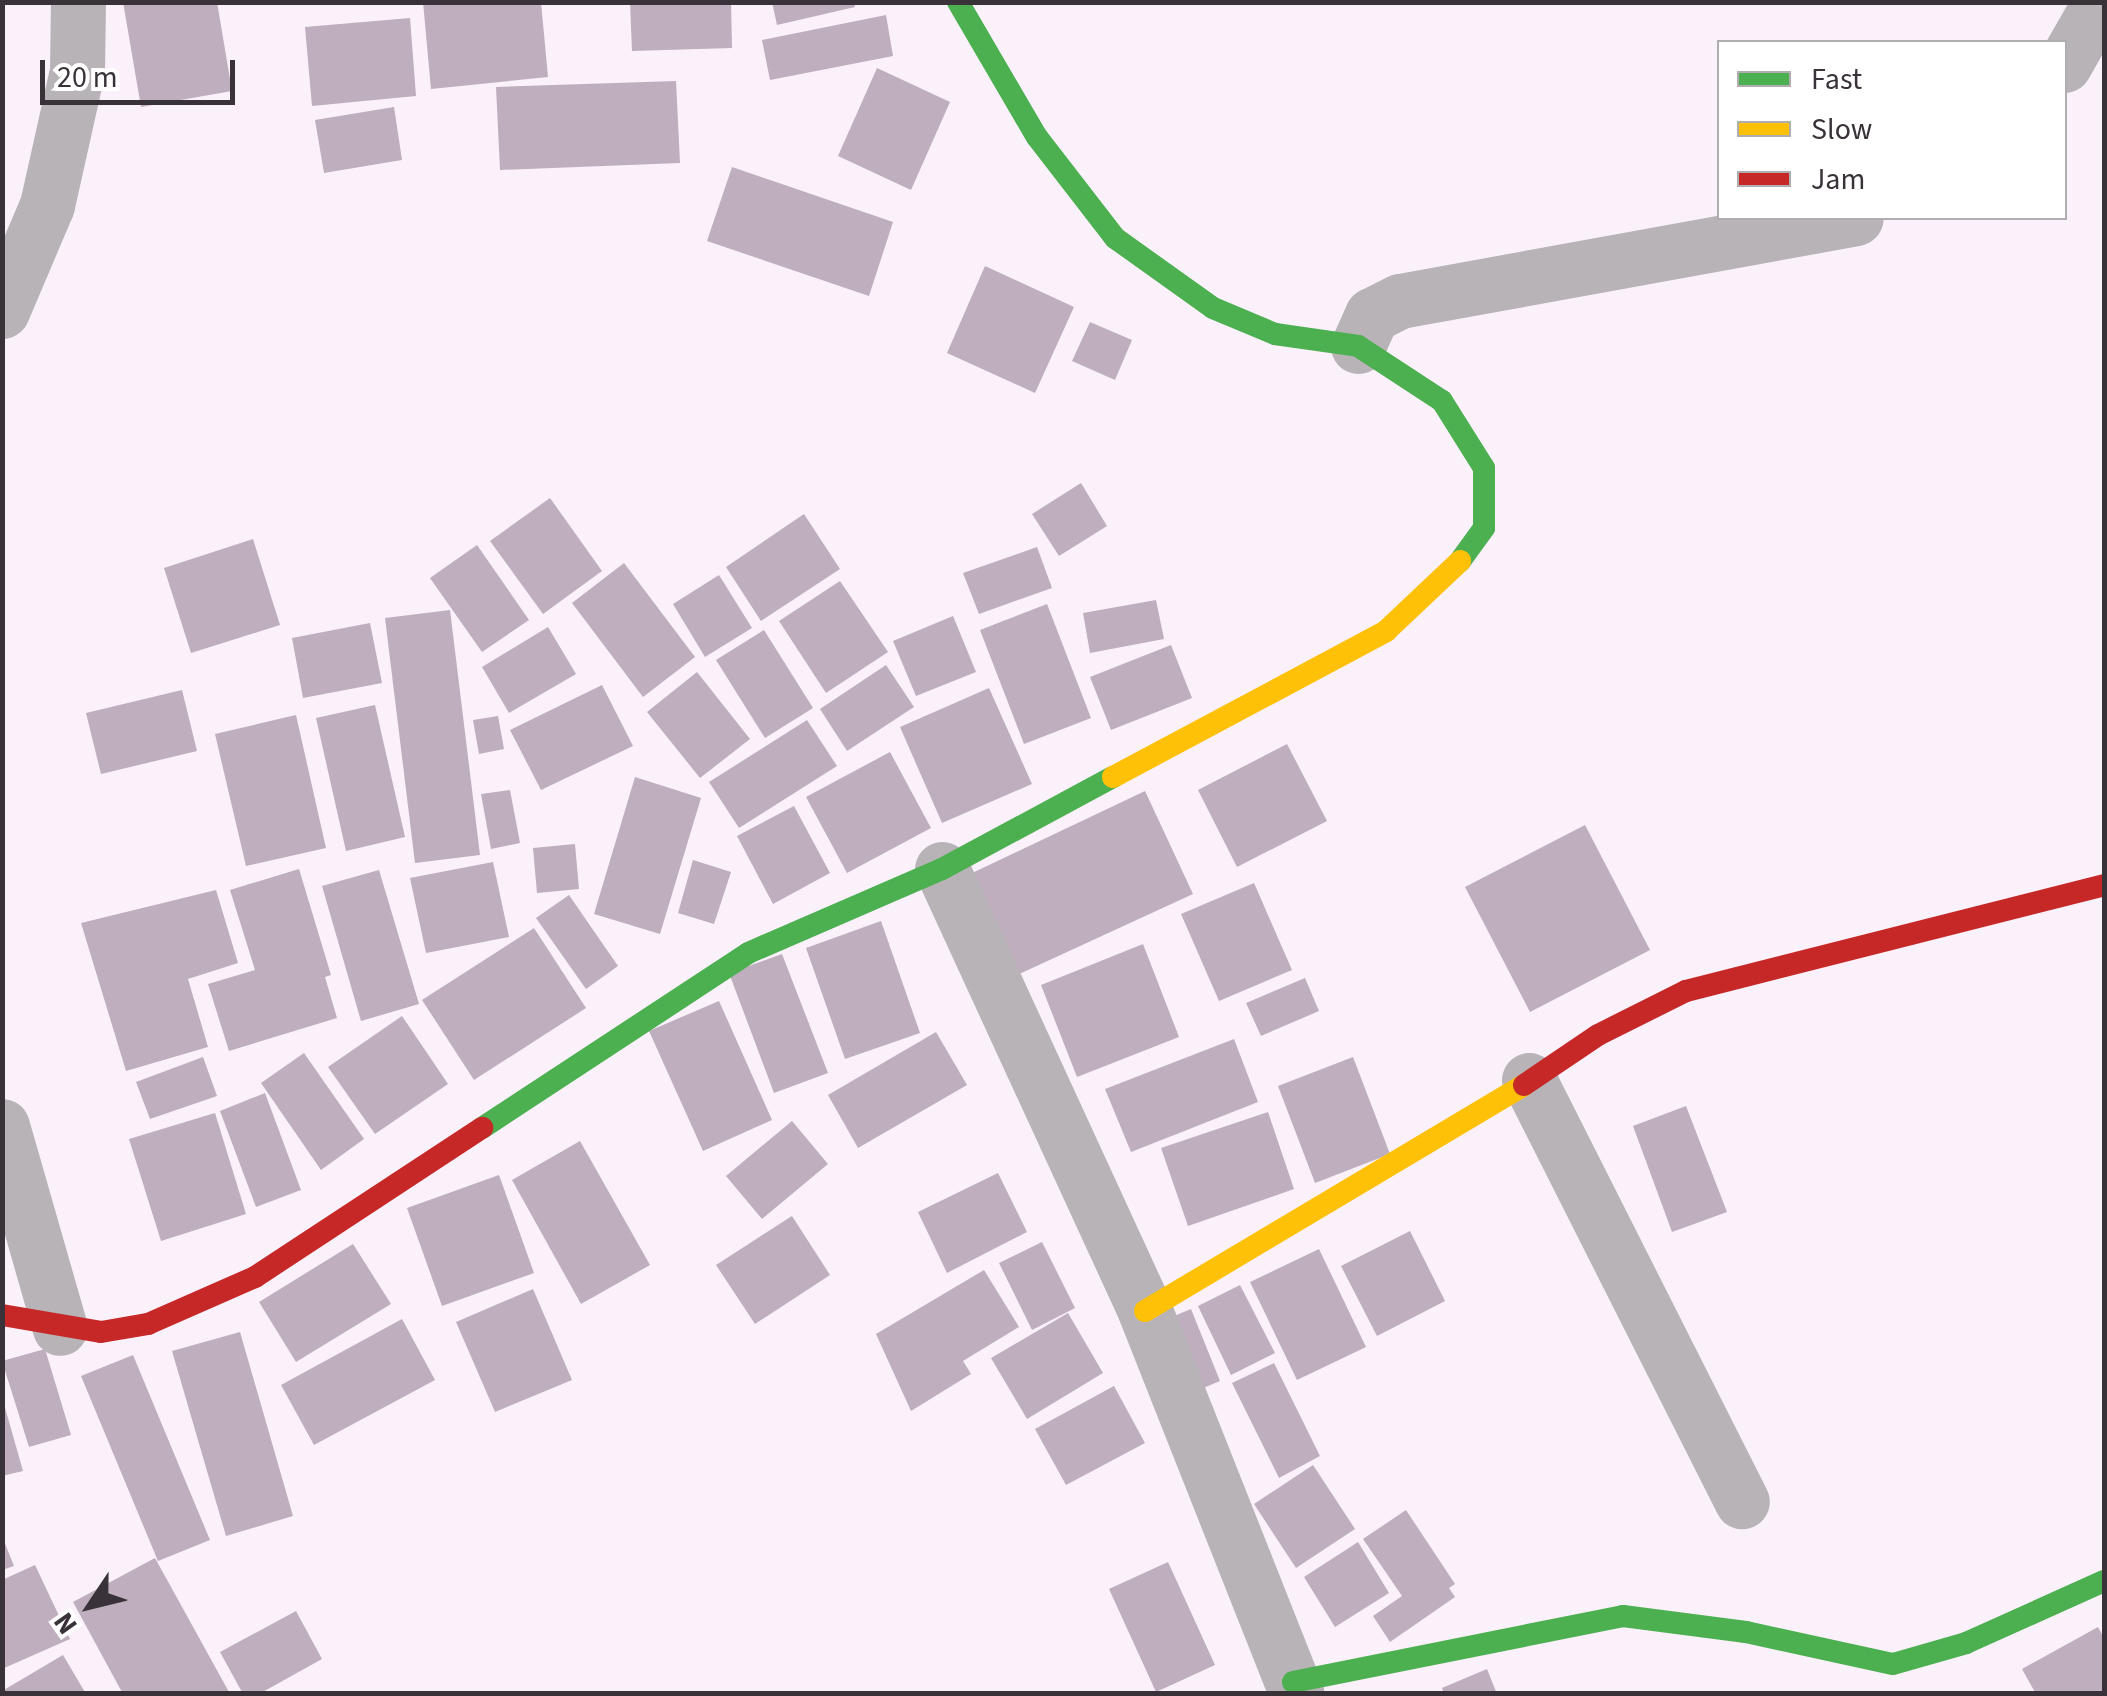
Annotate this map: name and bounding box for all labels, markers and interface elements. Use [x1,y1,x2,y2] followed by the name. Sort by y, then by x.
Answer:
[45,40,240,102] scale bar
[1717,40,2067,220] legend
[57,56,118,99] text: 20 m
[1811,58,1862,101] text: Fast
[1811,108,1872,151] text: Slow
[1811,158,1865,201] text: Jam
[40,1556,140,1656] north arrow
[44,1604,87,1642] text: N

